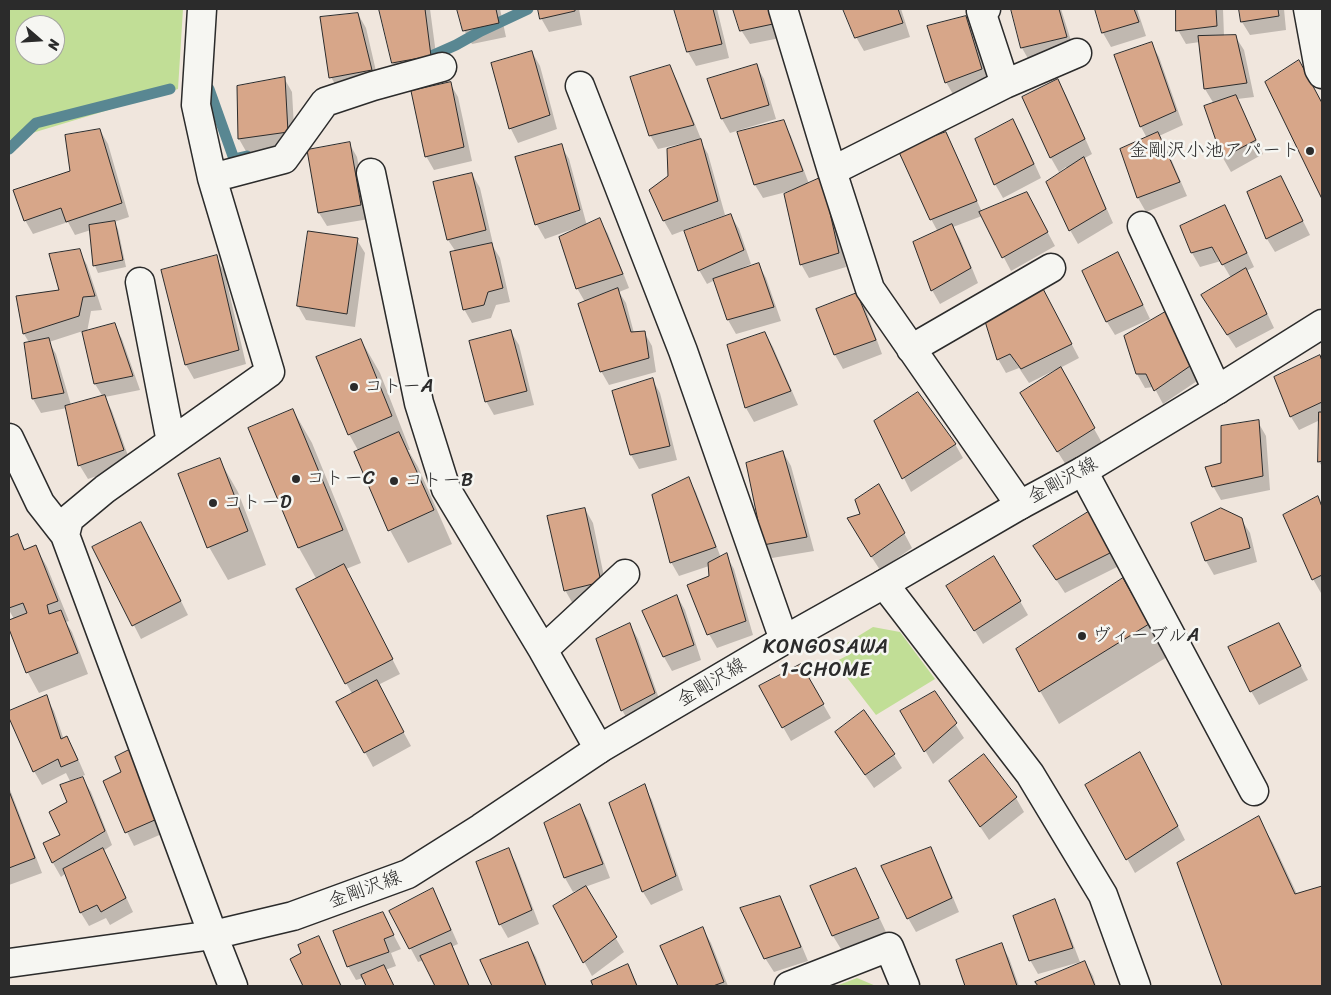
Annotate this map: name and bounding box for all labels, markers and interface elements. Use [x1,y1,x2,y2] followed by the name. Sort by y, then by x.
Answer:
[15,15,65,65] north arrow
[40,36,67,53] text: N
[1129,140,1300,162] place label: 金剛沢小池アパート
[1304,145,1316,157] marker: 金剛沢小池アパート
[364,376,433,398] place label: コトーA
[348,381,360,393] marker: コトーA
[1024,453,1102,509] street label: 金剛沢線
[306,468,375,490] place label: コトーC
[404,470,473,492] place label: コトーB
[290,473,302,485] marker: コトーC
[388,475,400,487] marker: コトーB
[223,492,291,514] place label: コトーD
[207,497,219,509] marker: コトーD
[1092,625,1199,647] place label: ヴィーブルA
[1076,630,1088,642] marker: ヴィーブルA
[761,636,891,683] district label: KONGOSAWA 1-CHOME
[674,654,750,712] street label: 金剛沢線
[325,866,405,914] street label: 金剛沢線

